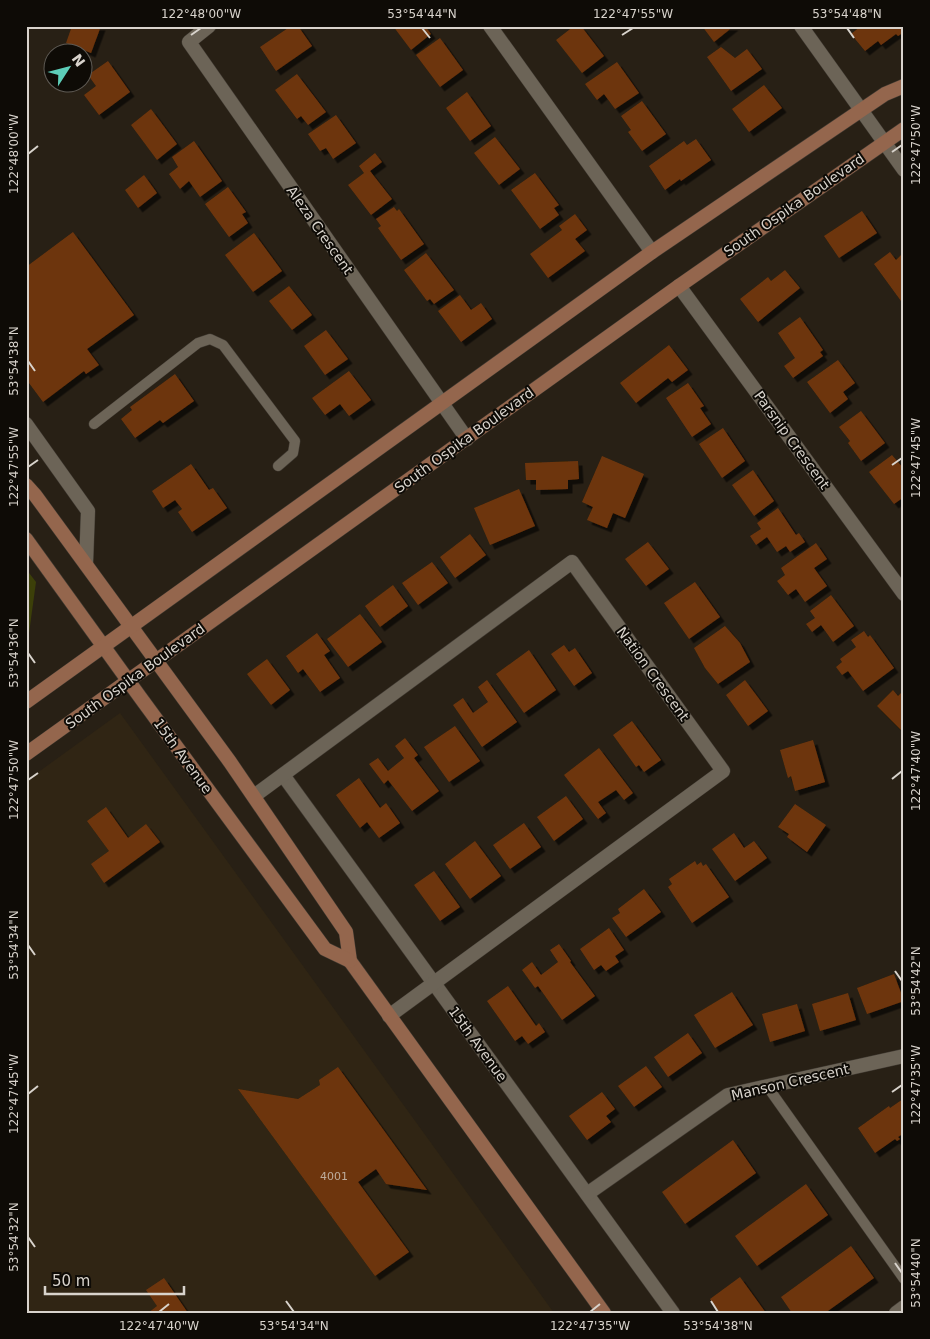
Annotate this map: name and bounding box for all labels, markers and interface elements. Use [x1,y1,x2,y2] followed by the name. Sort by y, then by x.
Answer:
[161,7,241,21] text: 122°48'00"W
[387,7,457,21] text: 53°54'44"N
[593,7,673,21] text: 122°47'55"W
[812,7,882,21] text: 53°54'48"N
[42,42,92,92] north arrow
[69,51,88,70] text: N
[909,105,923,185] text: 122°47'50"W
[7,114,21,194] text: 122°48'00"W
[721,150,867,260] street label: South Ospika Boulevard
[284,183,357,278] street label: Aleza Crescent
[7,326,21,396] text: 53°54'38"N
[391,384,537,496] street label: South Ospika Boulevard
[751,388,833,493] street label: Parsnip Crescent
[909,418,923,498] text: 122°47'45"W
[7,427,21,507] text: 122°47'55"W
[7,618,21,688] text: 53°54'36"N
[62,620,208,732] street label: South Ospika Boulevard
[614,624,693,724] street label: Nation Crescent
[150,715,216,797] street label: 15th Avenue
[909,731,923,811] text: 122°47'40"W
[7,740,21,820] text: 122°47'50"W
[7,910,21,980] text: 53°54'34"N
[909,946,923,1016] text: 53°54'42"N
[445,1003,511,1085] street label: 15th Avenue
[909,1045,923,1125] text: 122°47'35"W
[7,1054,21,1134] text: 122°47'45"W
[729,1061,851,1103] street label: Manson Crescent
[320,1170,348,1183] house number: 4001
[7,1202,21,1272] text: 53°54'32"N
[909,1238,923,1308] text: 53°54'40"N
[45,1264,184,1296] scale bar
[52,1272,90,1290] text: 50 m
[119,1319,199,1333] text: 122°47'40"W
[259,1319,329,1333] text: 53°54'34"N
[550,1319,630,1333] text: 122°47'35"W
[683,1319,753,1333] text: 53°54'38"N

